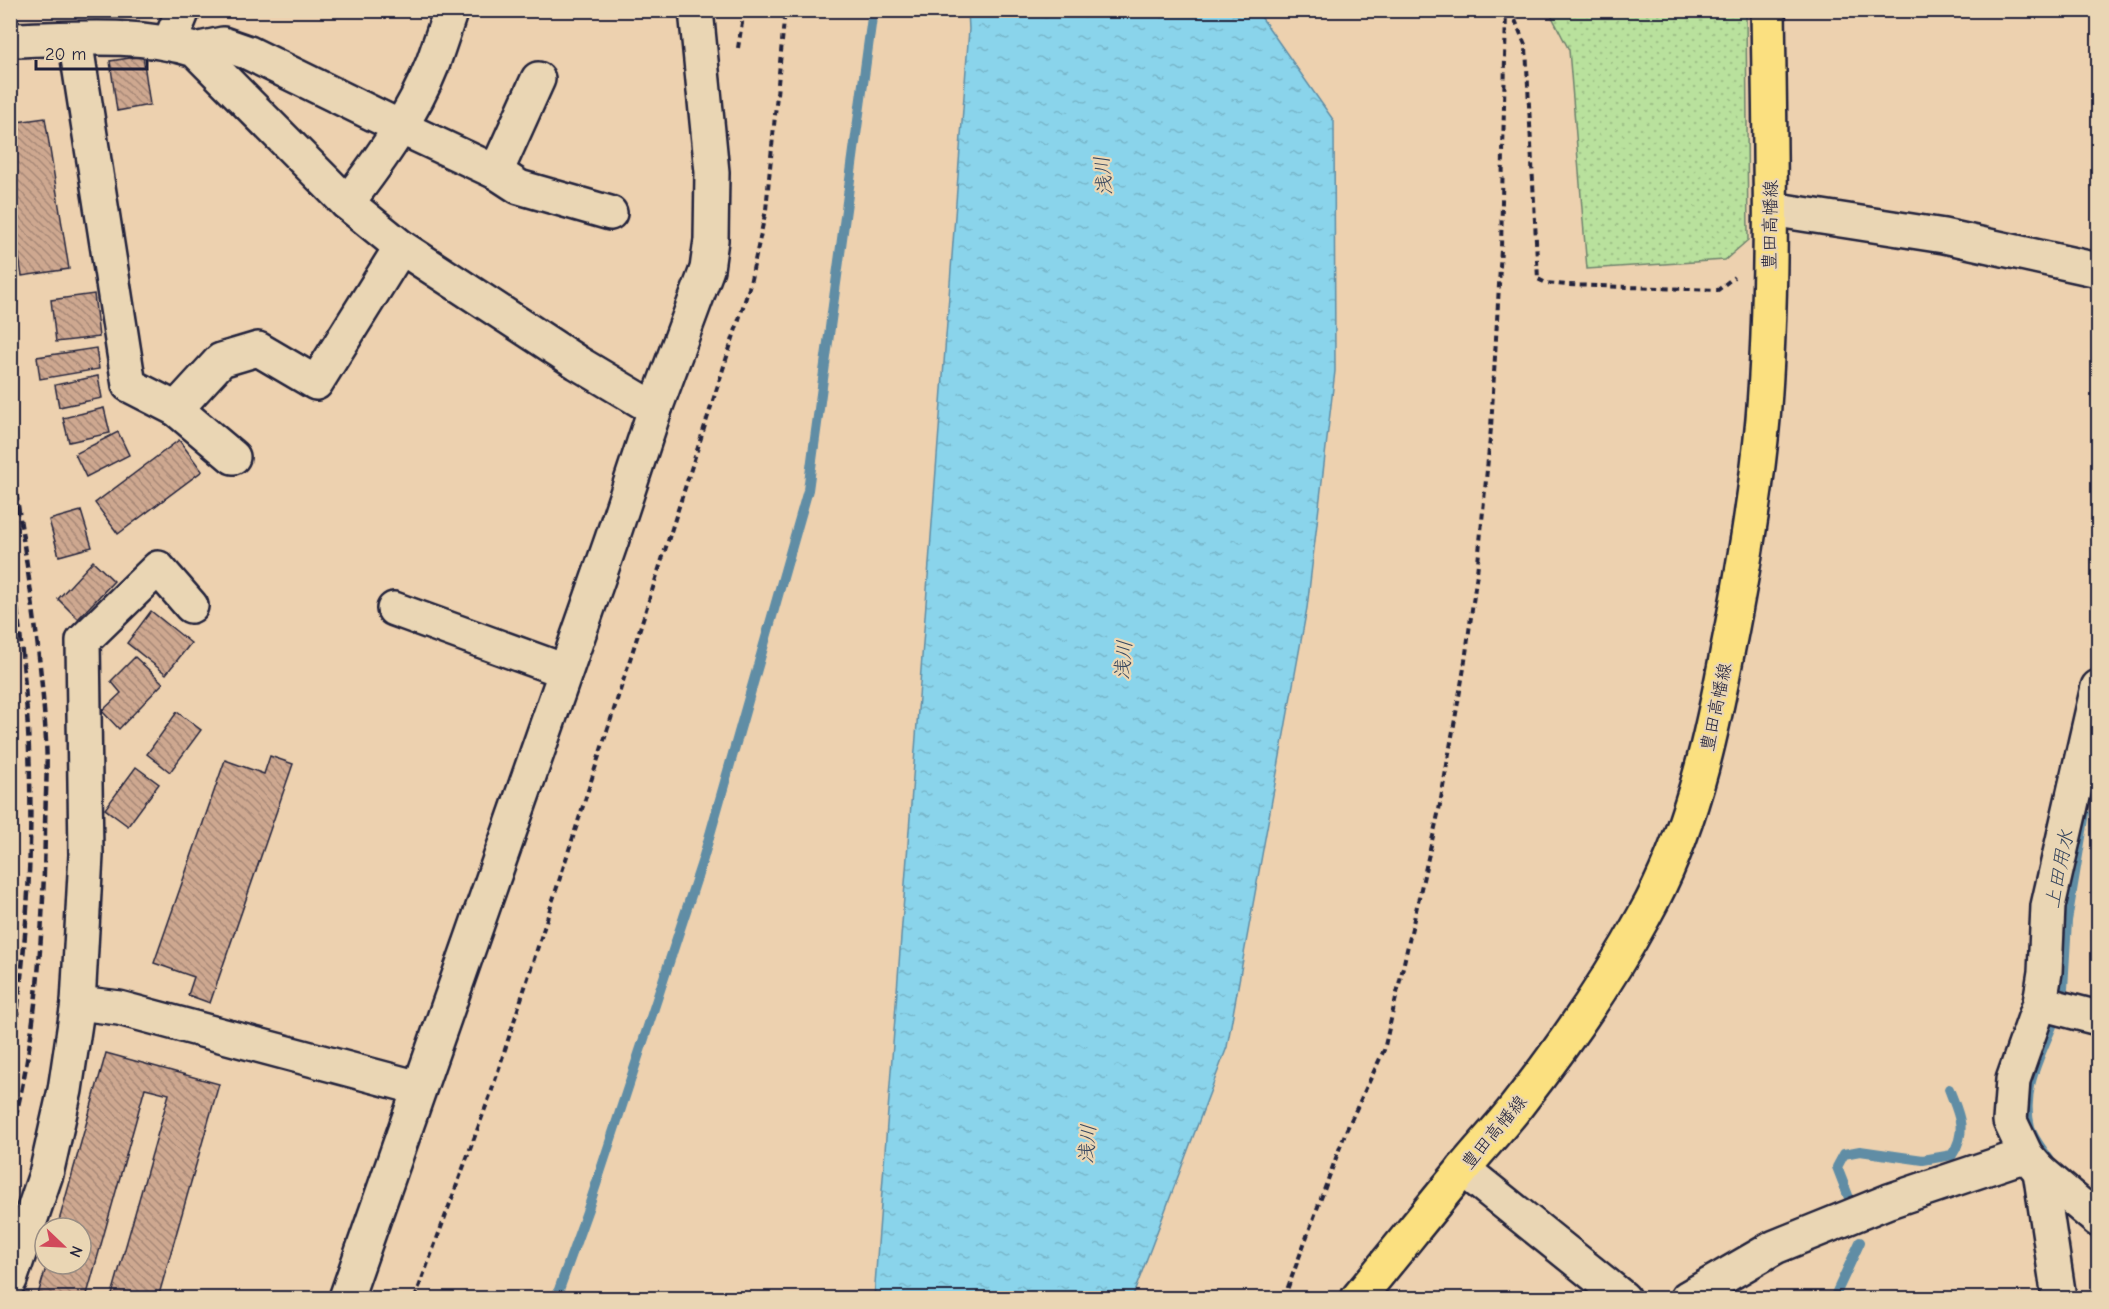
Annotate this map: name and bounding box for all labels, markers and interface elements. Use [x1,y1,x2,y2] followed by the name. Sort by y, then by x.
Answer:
[36,33,147,71] scale bar
[45,44,86,65] text: 20 m
[1090,155,1117,197] water label: 浅川
[1759,180,1782,270] street label: 豊田高幡線
[1111,639,1136,681] water label: 浅川
[1697,661,1736,753] street label: 豊田高幡線
[2041,828,2078,911] water label: 上田用水
[1457,1091,1531,1174] street label: 豊田高幡線
[1075,1123,1100,1165] water label: 浅川
[33,1216,93,1276] north arrow
[66,1243,86,1260] text: N

